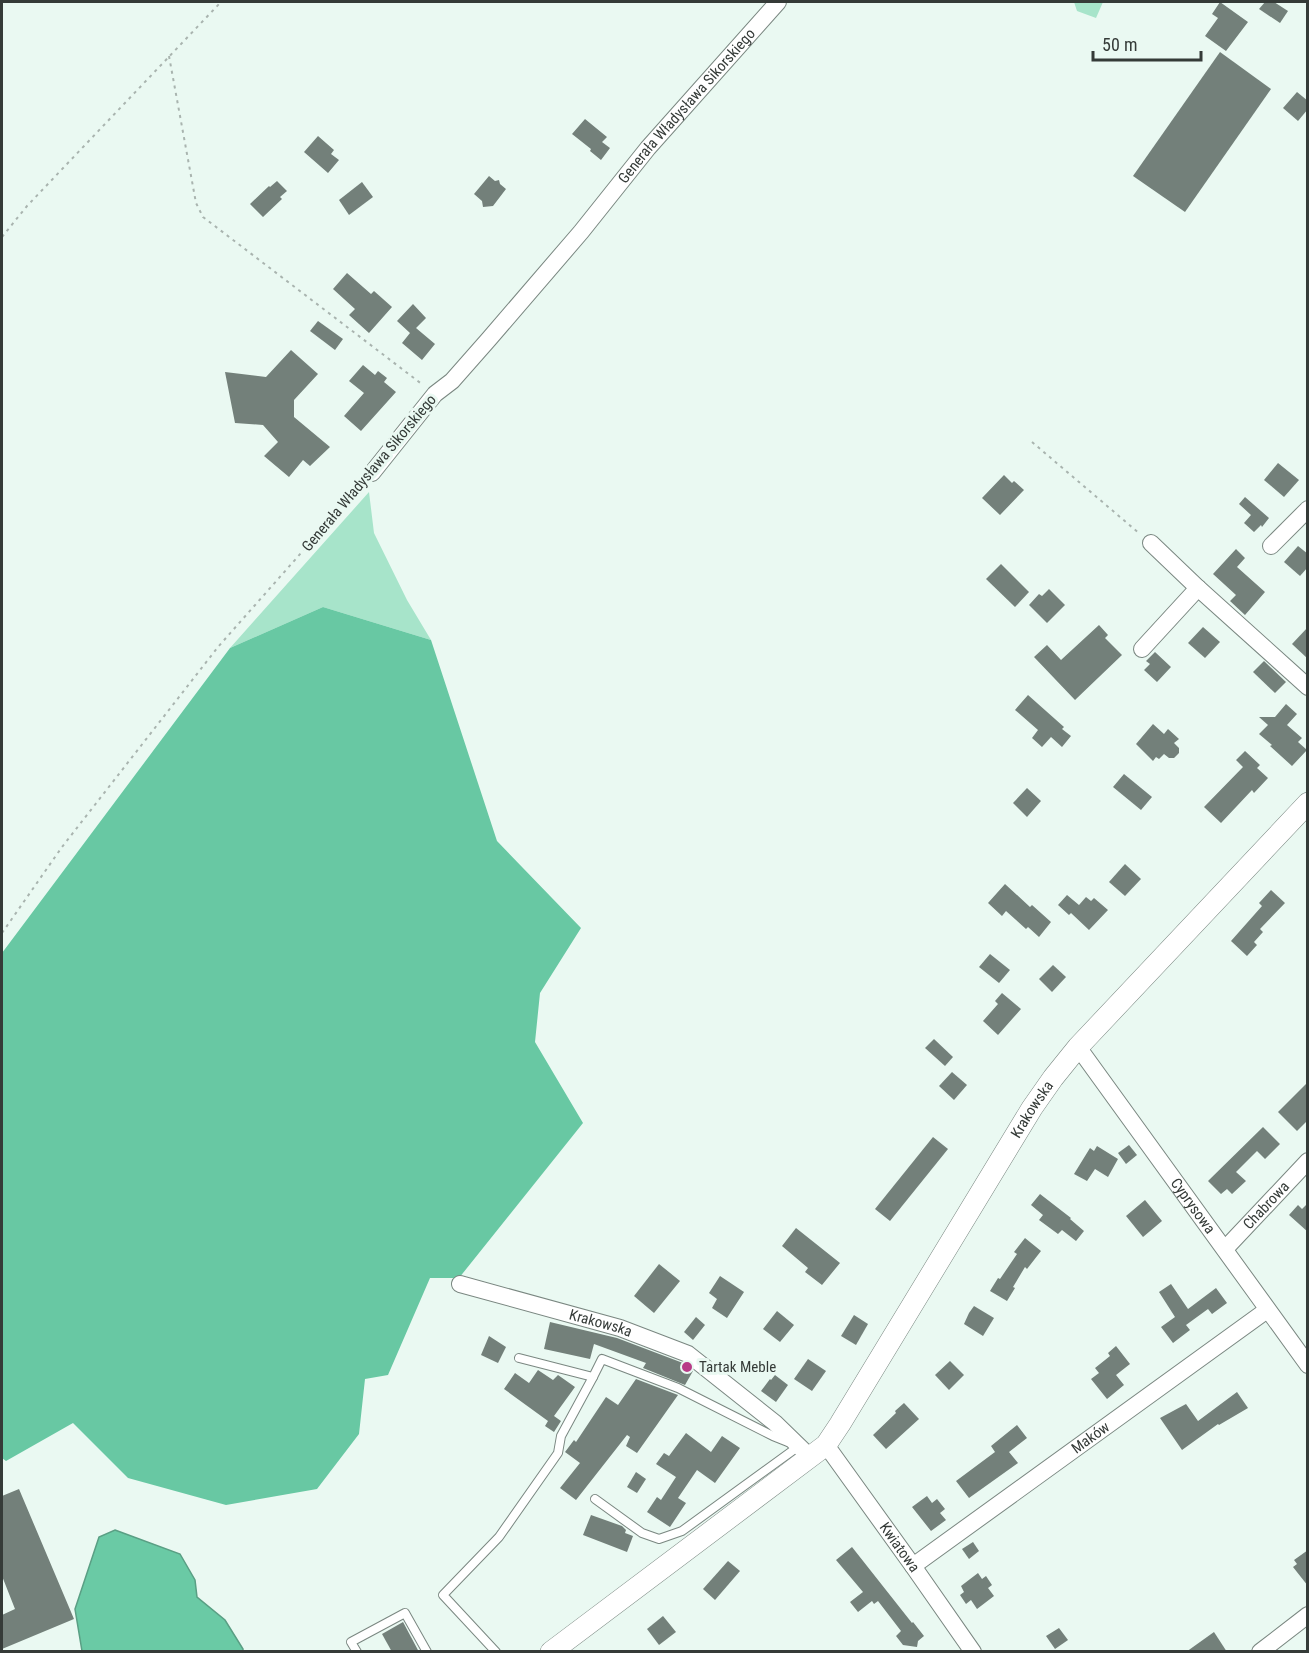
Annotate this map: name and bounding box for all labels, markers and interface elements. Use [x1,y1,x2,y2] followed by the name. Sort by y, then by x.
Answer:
[1093,24,1201,62] scale bar
[614,25,759,187] street label: Generała Władysława Sikorskiego
[1102,34,1137,55] text: 50 m
[298,391,440,555] street label: Generała Władysława Sikorskiego
[1007,1077,1057,1141] street label: Krakowska
[1167,1174,1219,1237] street label: Cyprysowa
[1239,1178,1293,1233] street label: Chabrowa
[567,1305,635,1341] street label: Krakowska
[699,1358,776,1376] place label: Tartak Meble
[680,1360,694,1374] marker: Tartak Meble
[1068,1418,1113,1457] street label: Maków
[876,1519,923,1576] street label: Kwiatowa

